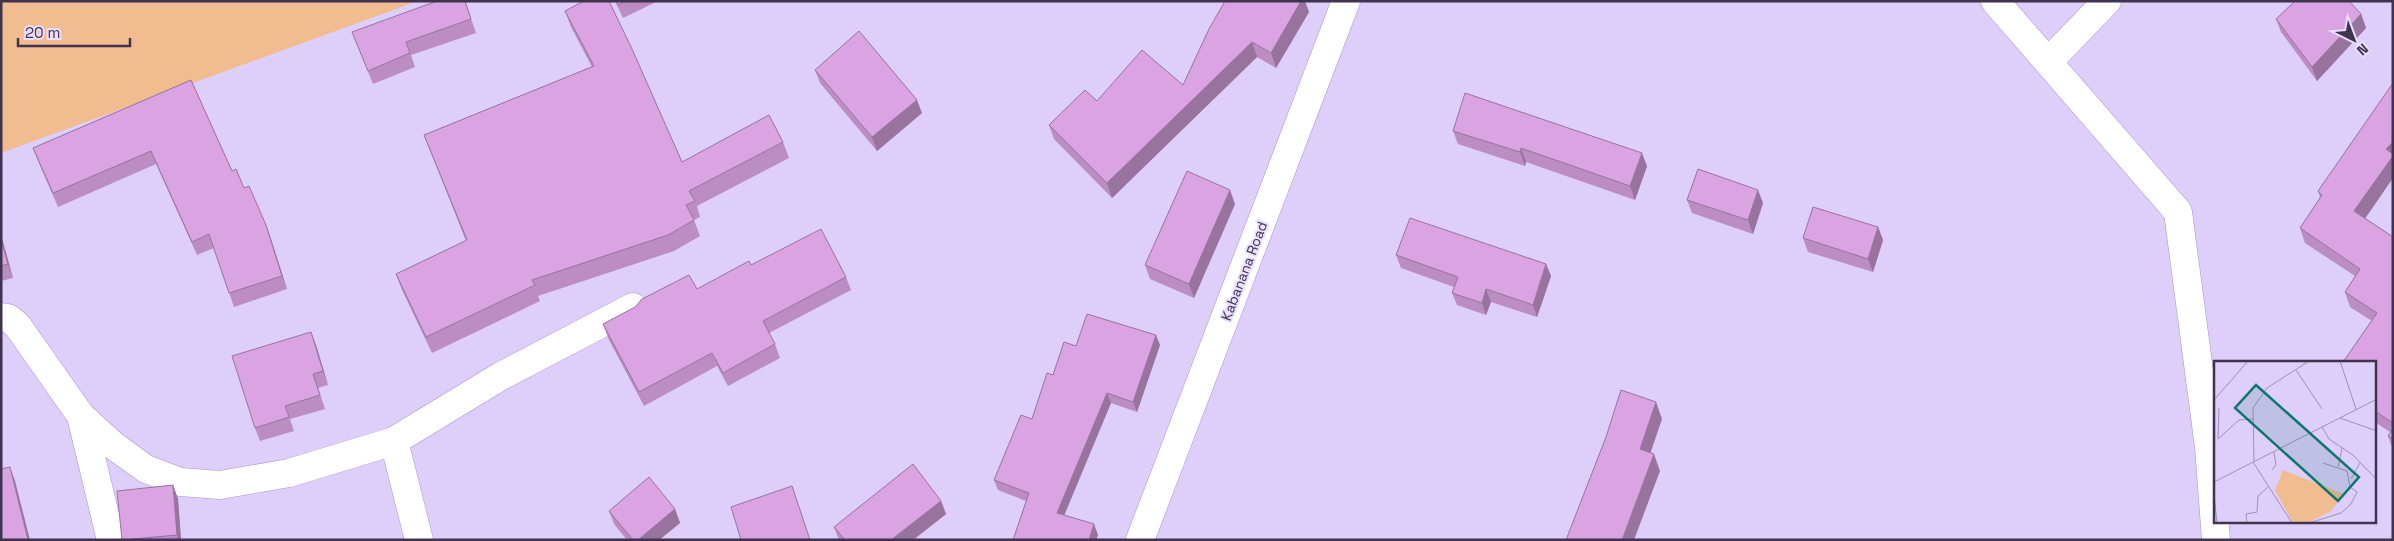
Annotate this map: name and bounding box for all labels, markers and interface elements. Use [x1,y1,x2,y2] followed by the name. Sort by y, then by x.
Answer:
[18,15,130,47] scale bar
[2329,15,2379,65] north arrow
[25,23,60,42] text: 20 m
[2353,40,2372,59] text: N
[1217,219,1271,323] street label: Kabanana Road
[2214,361,2376,524] inset map

